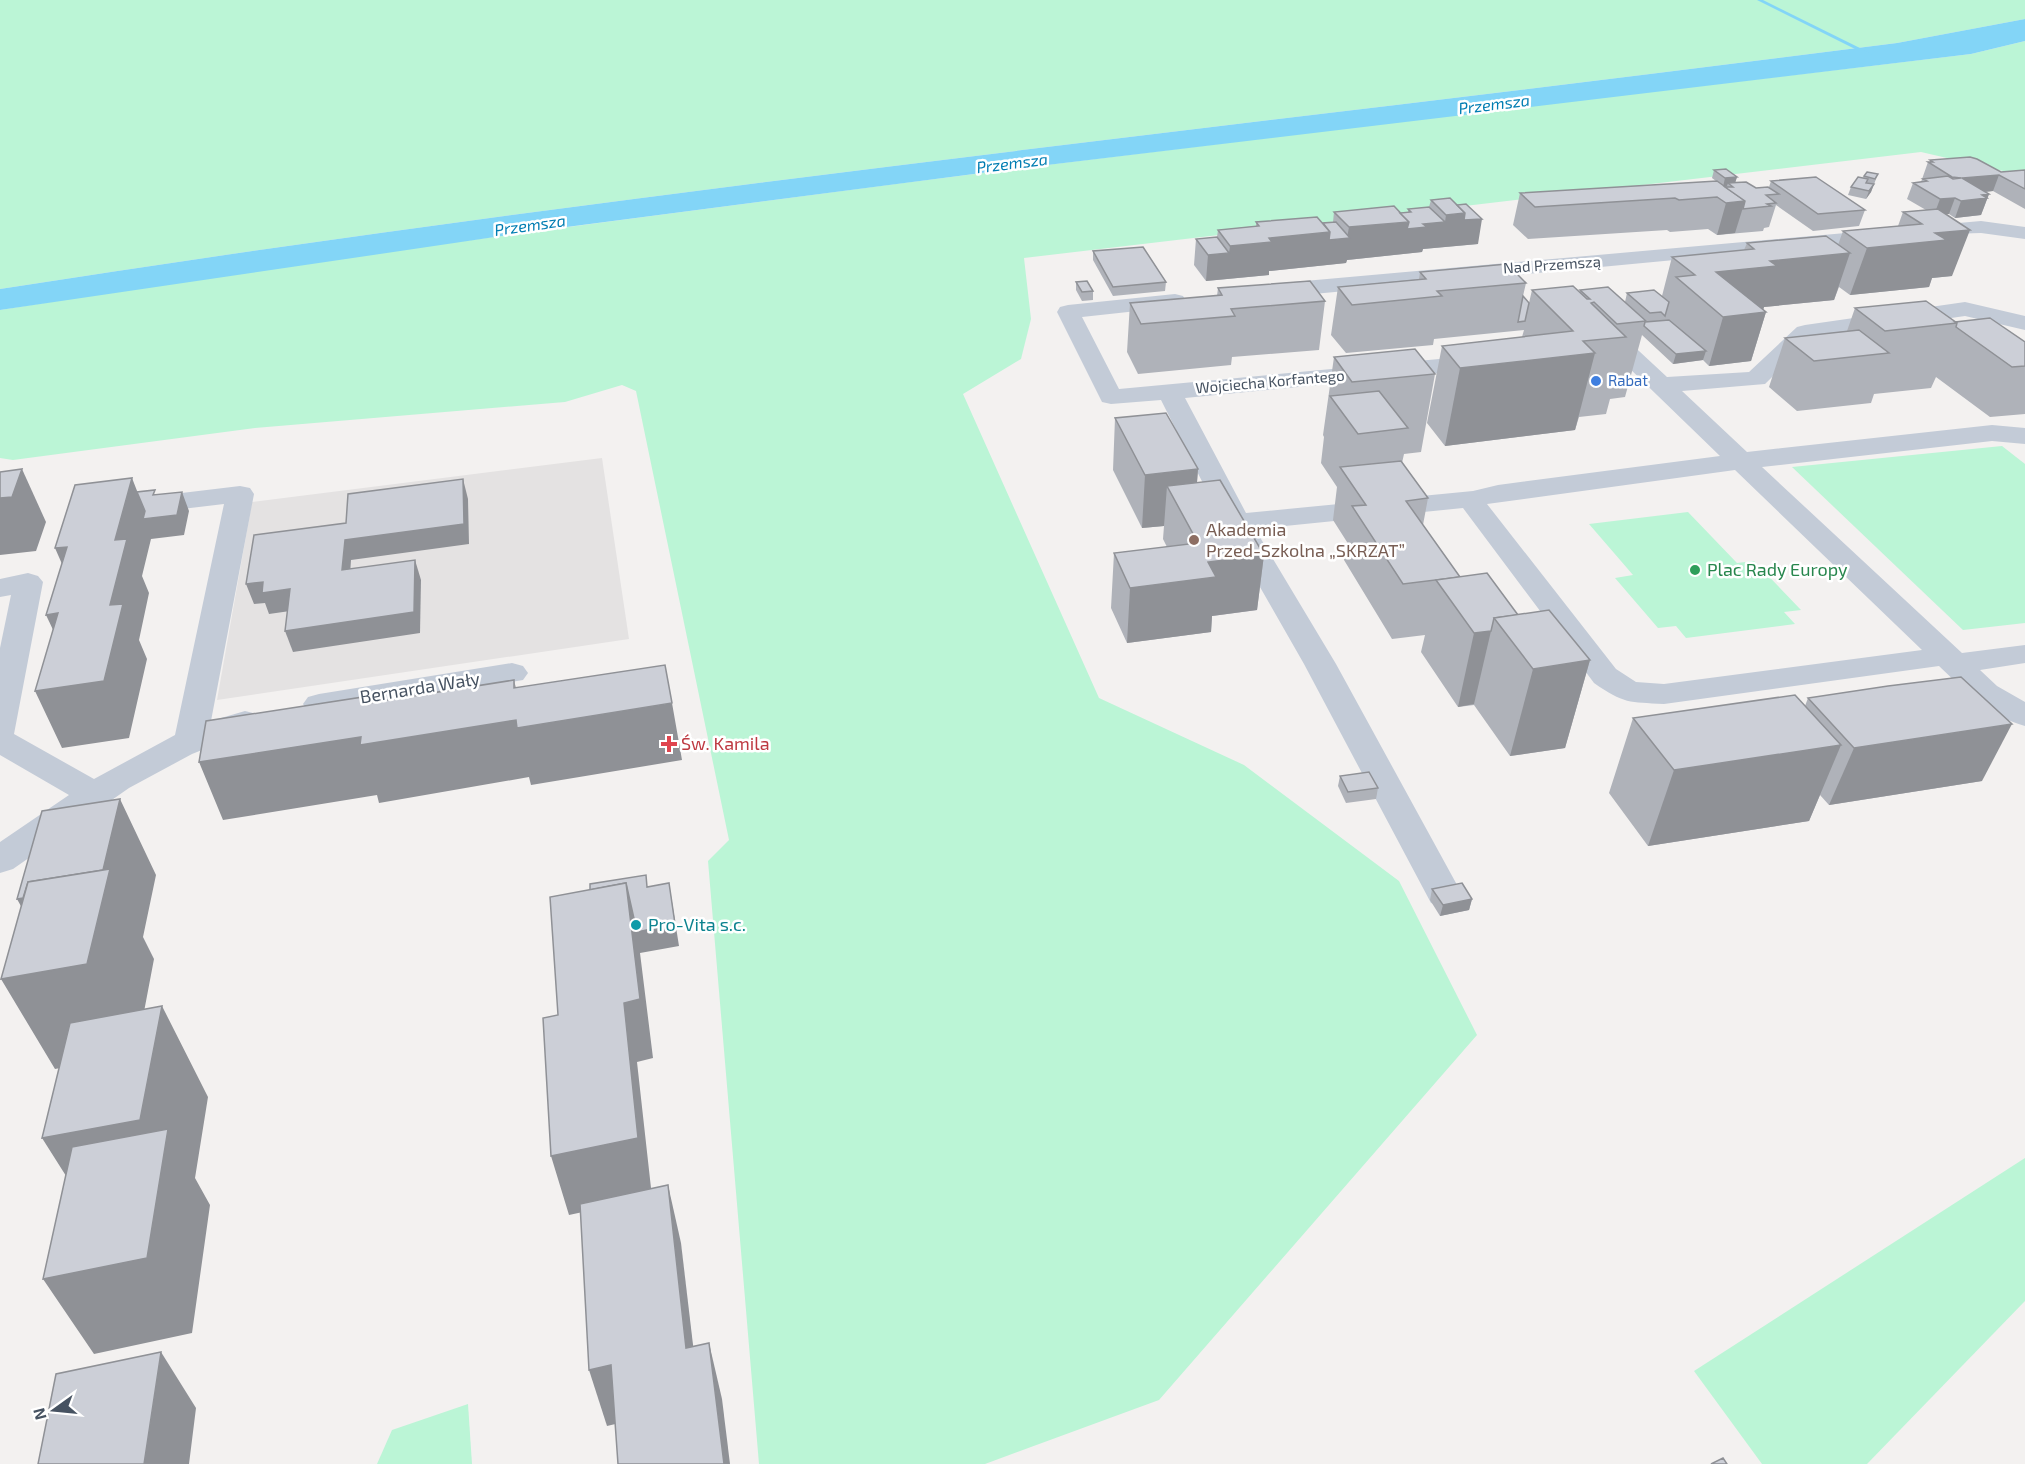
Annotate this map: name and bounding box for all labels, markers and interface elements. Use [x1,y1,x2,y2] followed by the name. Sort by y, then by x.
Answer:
[1457,90,1531,117] water label: Przemsza
[975,149,1049,176] water label: Przemsza
[493,210,567,239] water label: Przemsza
[1502,252,1601,276] street label: Nad Przemszą
[1195,366,1345,397] street label: Wojciecha Korfantego
[1608,371,1648,389] place label: Rabat
[1589,374,1603,388] marker: Rabat
[1206,518,1405,561] place label: Akademia Przed-Szkolna „SKRZAT”
[1187,533,1201,547] marker: Akademia Przed-Szkolna „SKRZAT”
[1707,558,1848,580] place label: Plac Rady Europy
[1688,563,1702,577] marker: Plac Rady Europy
[358,667,482,707] street label: Bernarda Wały
[681,732,770,754] place label: Św. Kamila
[662,737,676,751] marker: Św. Kamila
[648,913,746,935] place label: Pro-Vita s.c.
[629,918,643,932] marker: Pro-Vita s.c.
[24,1380,84,1440] north arrow
[28,1406,50,1422] text: N

